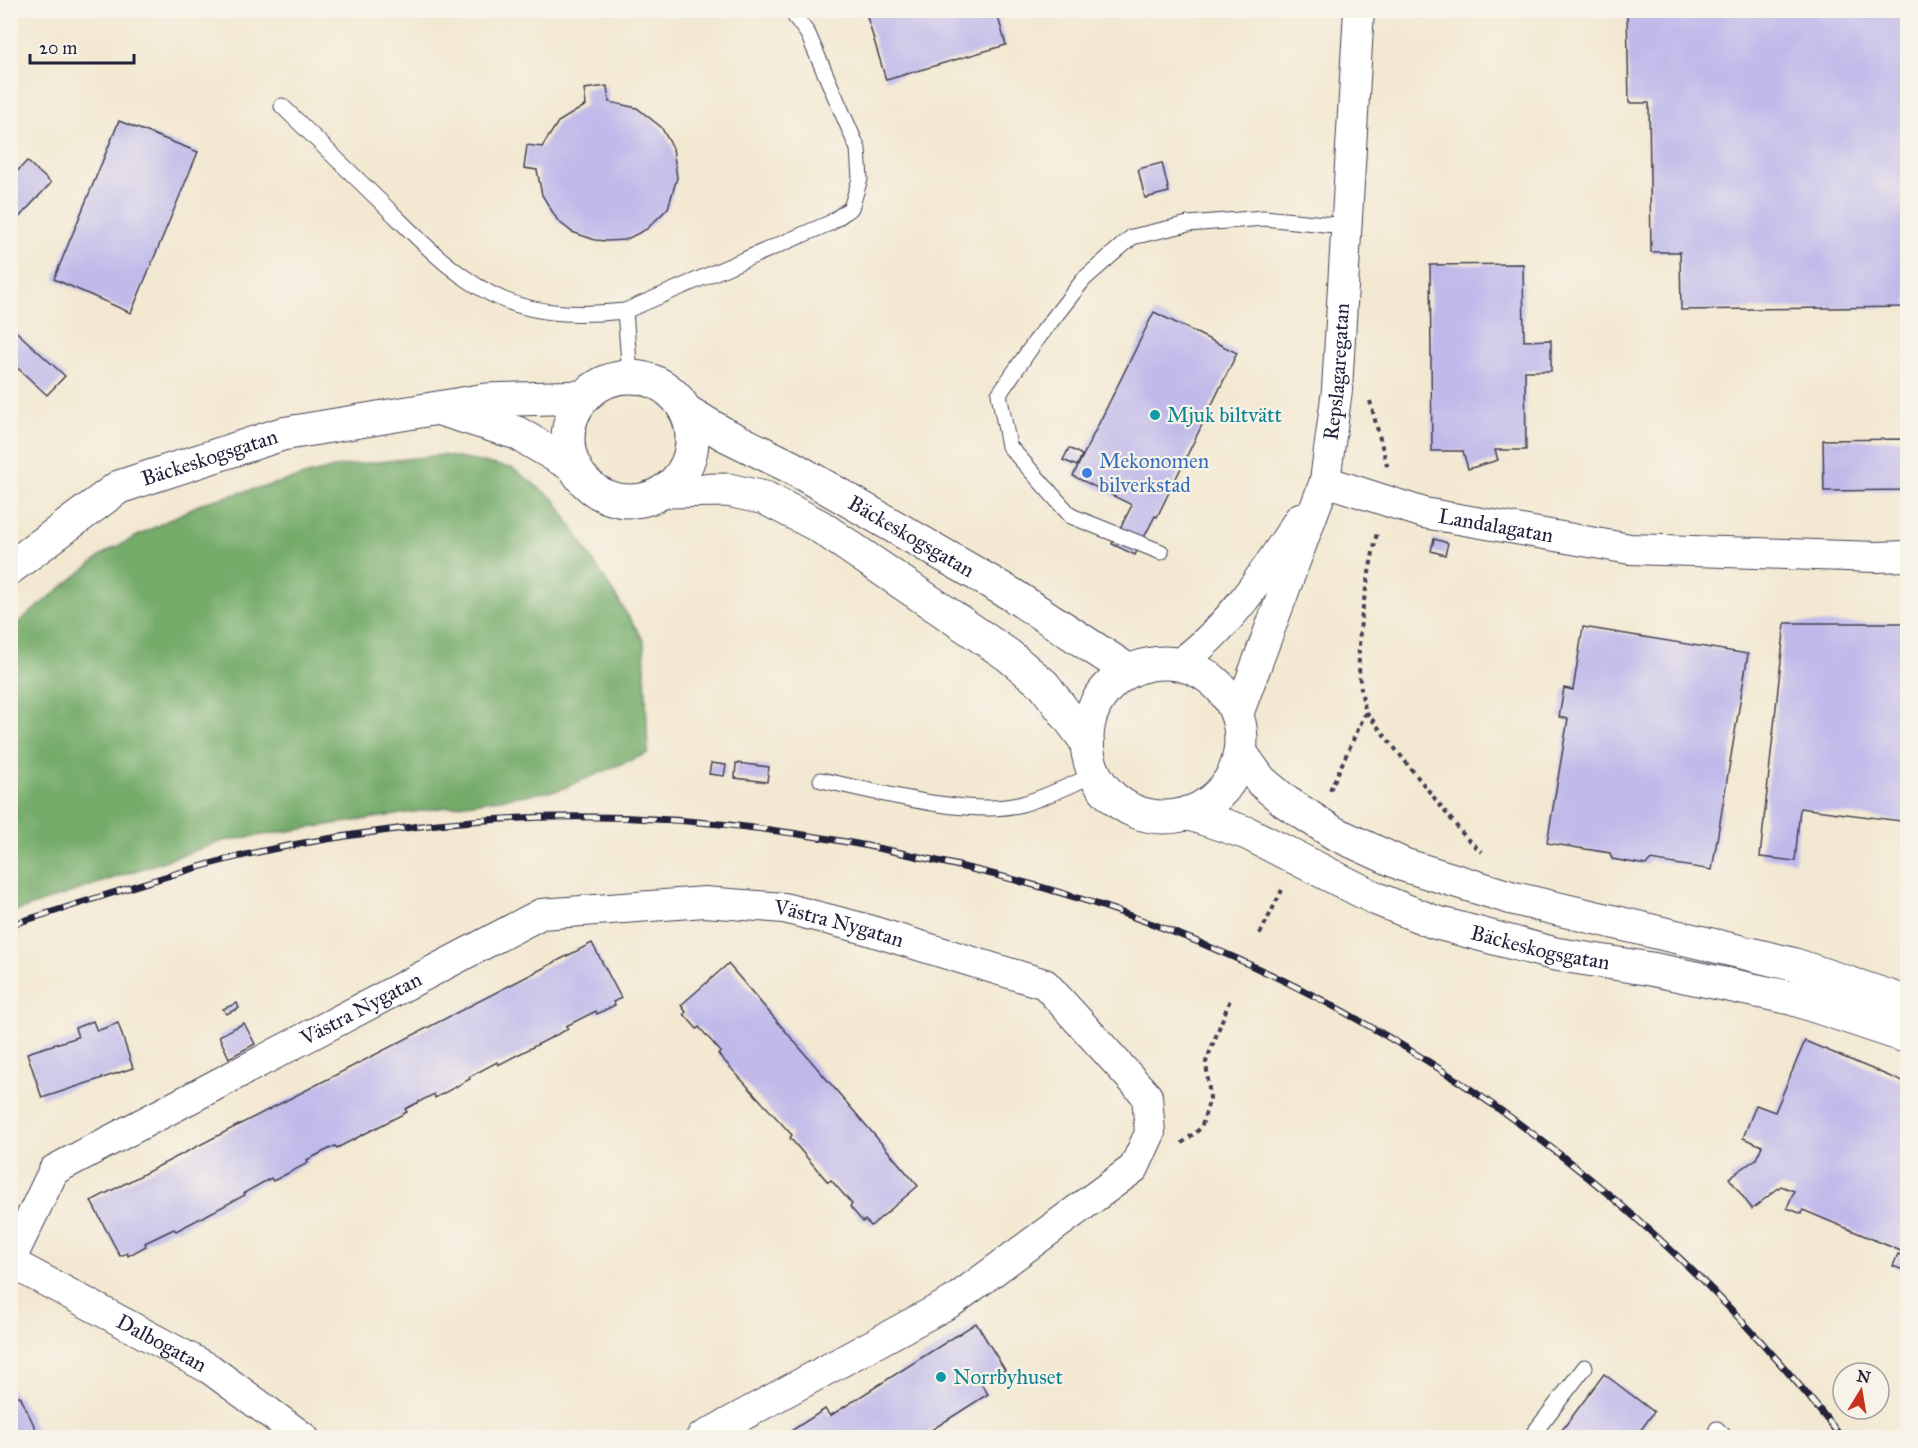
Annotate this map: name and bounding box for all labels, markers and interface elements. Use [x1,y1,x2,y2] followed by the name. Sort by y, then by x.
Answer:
[30,27,134,65] scale bar
[39,37,77,59] text: 20 m
[1318,302,1355,442] street label: Repslagaregatan
[1167,402,1283,428] place label: Mjuk biltvätt
[1148,408,1162,422] marker: Mjuk biltvätt
[138,423,281,492] street label: Bäckeskogsgatan
[1099,448,1209,498] place label: Mekonomen bilverkstad
[1080,466,1094,480] marker: Mekonomen bilverkstad
[843,490,979,583] street label: Bäckeskogsgatan
[1436,503,1555,548] street label: Landalagatan
[773,894,907,953] street label: Västra Nygatan
[1468,919,1612,975] street label: Bäckeskogsgatan
[295,966,426,1052] street label: Västra Nygatan
[112,1308,211,1378] street label: Dalbogatan
[1831,1361,1891,1421] north arrow
[953,1364,1064,1390] place label: Norrbyhuset
[1855,1366,1873,1387] text: N
[934,1370,948,1384] marker: Norrbyhuset

